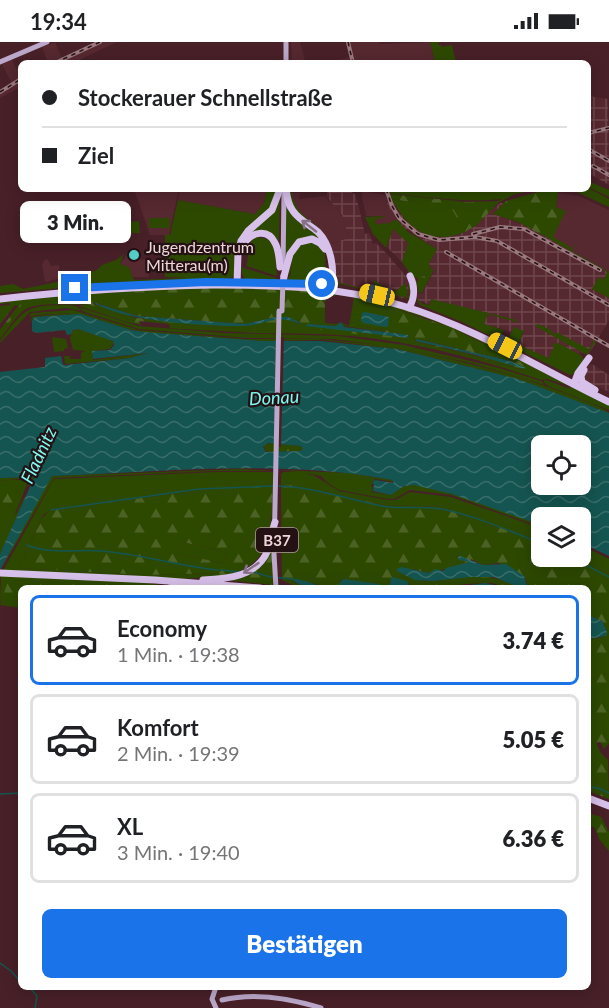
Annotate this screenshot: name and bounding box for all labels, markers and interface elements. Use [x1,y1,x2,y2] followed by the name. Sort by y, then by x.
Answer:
[30,8,87,35] text: 19:34
[78,84,333,111] text: Stockerauer Schnellstraße
[78,142,114,169] text: Ziel
[20,201,130,243] callout: 3 Min.
[47,210,104,234] text: 3 Min.
[302,219,318,232] one-way arrow
[146,237,254,274] place label: Jugendzentrum Mitterau(m)
[127,248,141,262] marker: Jugendzentrum Mitterau(m)
[308,270,335,297] route start
[61,274,88,301] route end
[357,282,397,308] car
[485,330,525,362] car
[248,385,300,409] water label: Donau
[15,423,61,487] water label: Fladnitz
[531,435,591,567] map controls
[531,435,591,495] button: locate
[531,507,591,567] button: layers
[256,528,298,552] road number: B37
[243,562,260,575] one-way arrow
[45,613,99,667] icon: car
[117,615,207,642] text: Economy
[503,627,564,654] text: 3.74 €
[117,642,240,666] text: 1 Min. · 19:38
[45,712,99,766] icon: car
[117,714,199,741] text: Komfort
[503,726,564,753] text: 5.05 €
[117,741,240,765] text: 2 Min. · 19:39
[45,811,99,865] icon: car
[117,813,143,840] text: XL
[503,825,564,852] text: 6.36 €
[117,840,240,864] text: 3 Min. · 19:40
[42,909,567,978] button: Bestätigen

